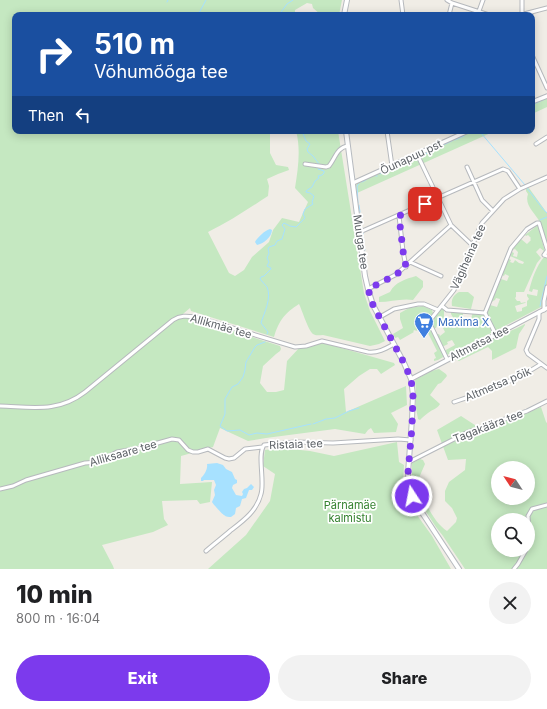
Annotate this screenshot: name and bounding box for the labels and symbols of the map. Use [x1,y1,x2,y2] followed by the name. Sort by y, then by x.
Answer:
[378,136,444,177] street label: Õunapuu pst
[408,187,442,221] pin
[350,214,372,270] street label: Muuga tee
[447,222,489,292] street label: Vägiheina tee
[189,311,253,341] street label: Allikmäe tee
[413,311,435,339] supermarket icon: Maxima X
[438,315,490,329] place label: Maxima X
[447,322,511,364] street label: Altmetsa tee
[463,364,533,404] street label: Altmetsa põik
[451,406,525,446] street label: Tagakäära tee
[269,436,323,452] street label: Ristaia tee
[88,437,158,469] street label: Alliksaare tee
[491,461,535,505] north arrow
[391,475,433,517] position arrow
[324,498,376,525] park label: Pärnamäe kalmistu

